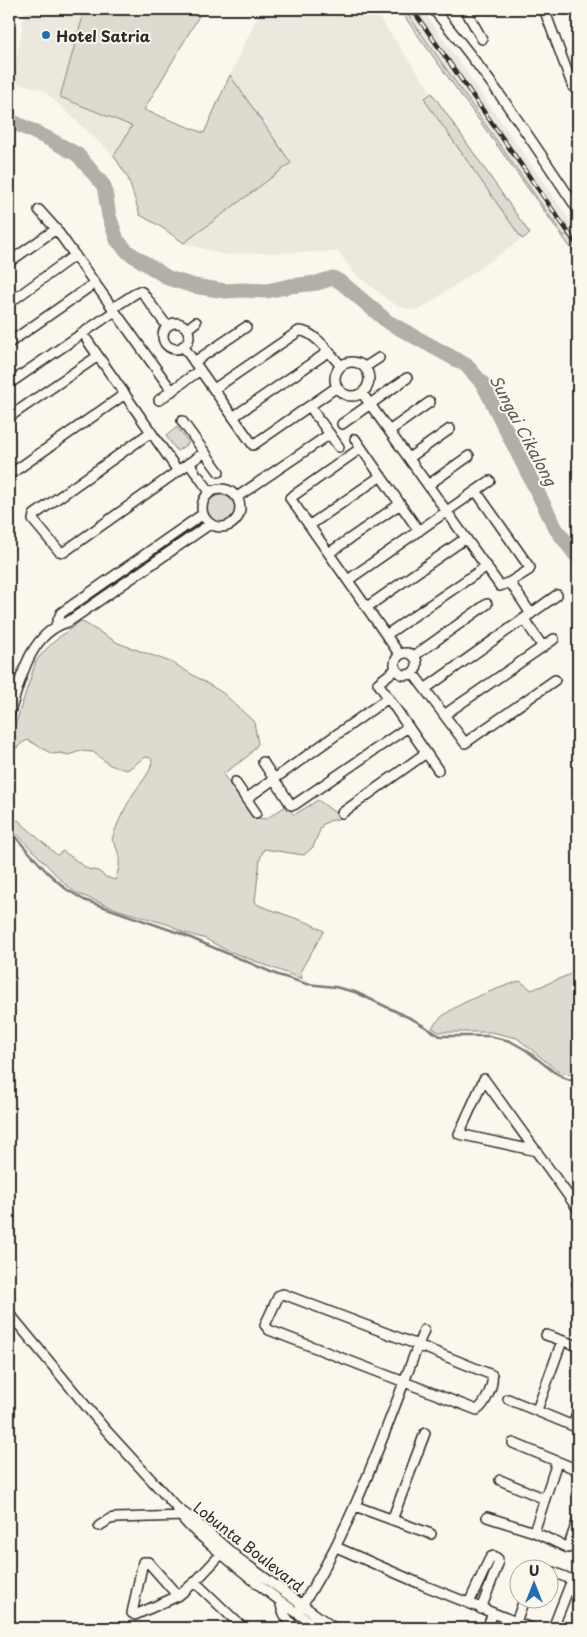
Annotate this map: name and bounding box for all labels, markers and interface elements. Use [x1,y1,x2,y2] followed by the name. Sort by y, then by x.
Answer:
[56,24,151,47] place label: Hotel Satria
[40,29,52,41] marker: Hotel Satria
[485,370,564,491] water label: Sungai Cikalong
[189,1495,309,1597] street label: Lobunta Boulevard
[510,1560,560,1610] north arrow
[529,1560,539,1581] text: U

